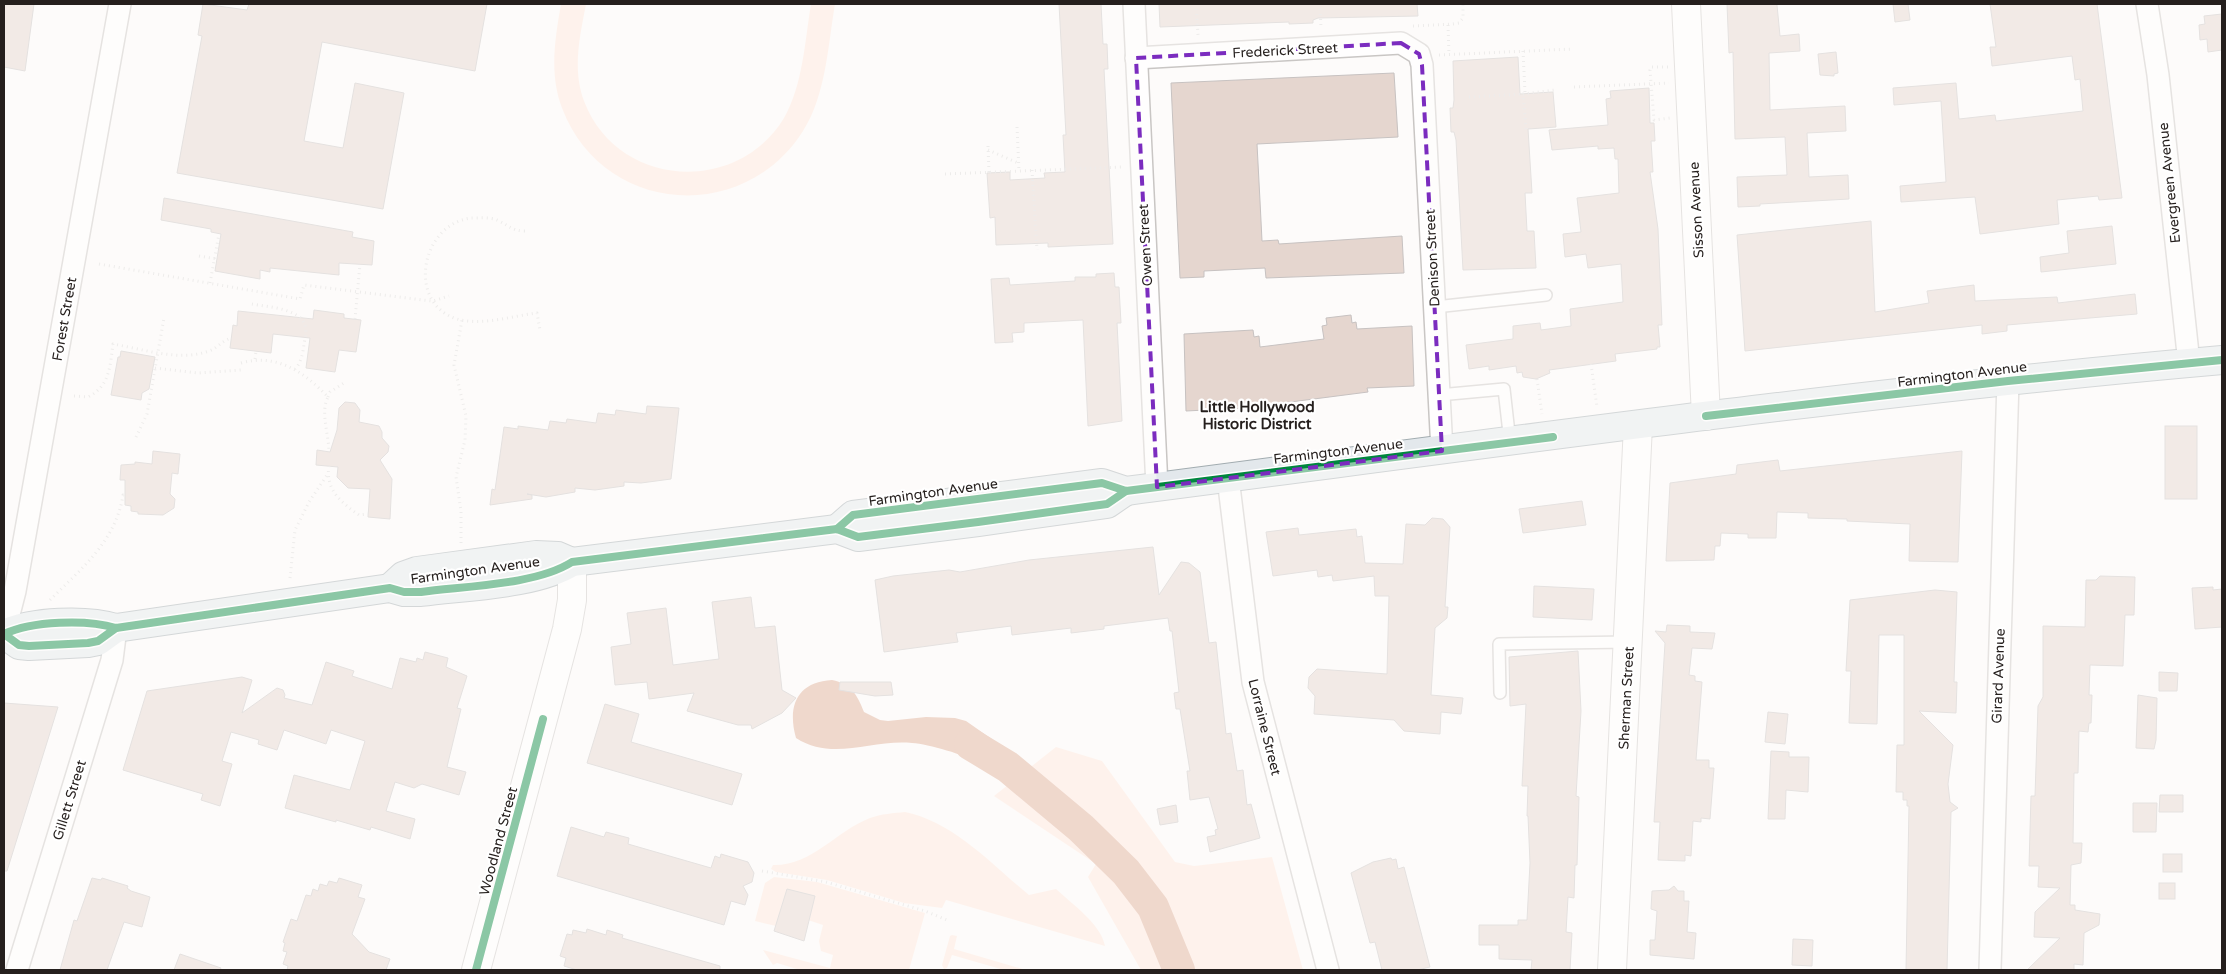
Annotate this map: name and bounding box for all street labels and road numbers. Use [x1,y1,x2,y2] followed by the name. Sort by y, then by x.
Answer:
[1232,39,1339,62] street label: Frederick Street
[2155,122,2184,244] street label: Evergreen Avenue
[1685,161,1708,258] street label: Sisson Avenue
[1135,203,1156,287] street label: Owen Street
[1421,208,1444,307] street label: Denison Street
[49,275,80,363] street label: Forest Street
[1896,358,2028,391] street label: Farmington Avenue
[1272,435,1404,468] street label: Farmington Avenue
[867,475,999,510] street label: Farmington Avenue
[409,553,541,588] street label: Farmington Avenue
[1988,628,2009,724] street label: Girard Avenue
[1615,645,1638,750] street label: Sherman Street
[1244,677,1285,778] street label: Lorraine Street
[49,757,90,842] street label: Gillett Street
[476,784,521,897] street label: Woodland Street

